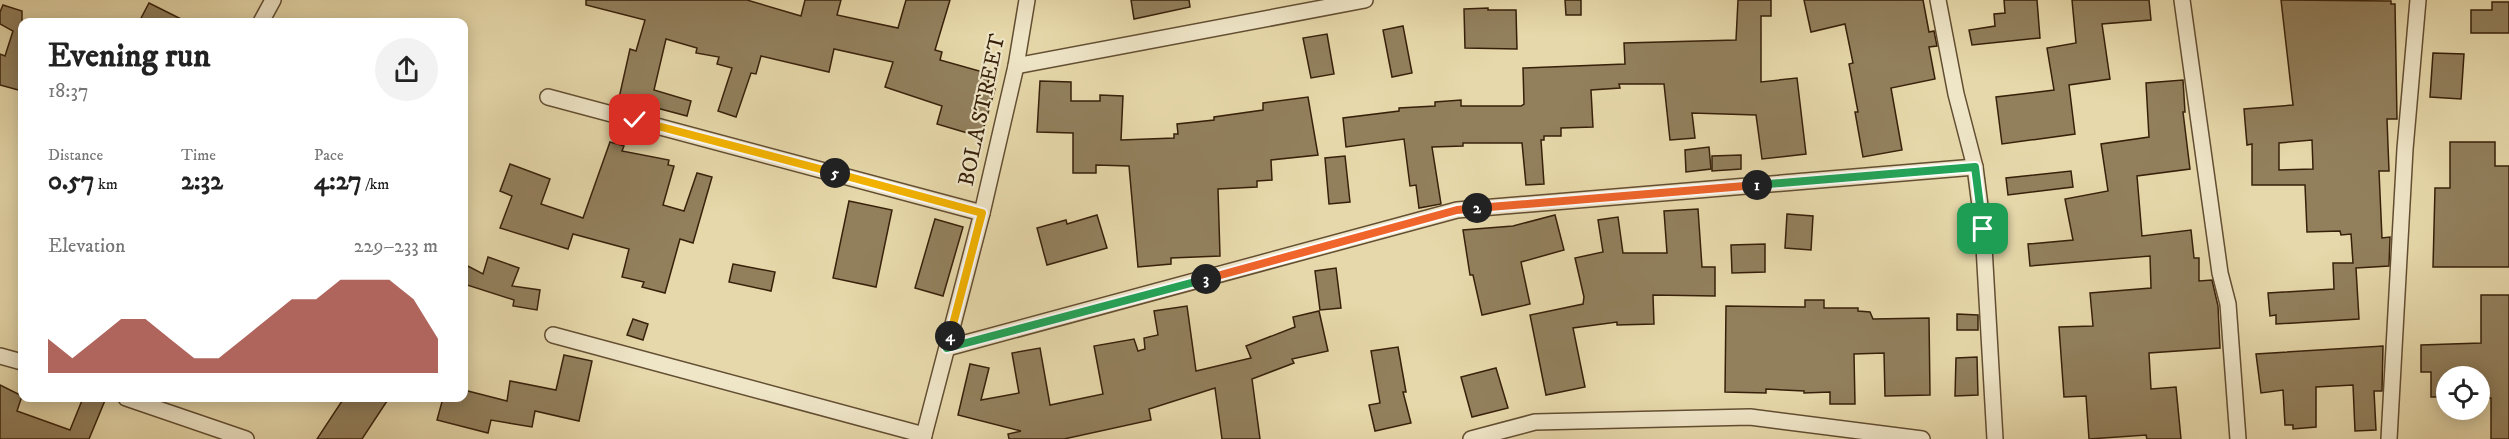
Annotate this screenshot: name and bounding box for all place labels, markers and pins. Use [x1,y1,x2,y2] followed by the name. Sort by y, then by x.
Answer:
[609,94,660,145] pin
[820,158,850,188] pin: 5
[1742,170,1772,200] pin: 1
[1462,193,1492,223] pin: 2
[1957,203,2008,254] pin
[1191,264,1221,294] pin: 3
[935,321,965,351] pin: 4

